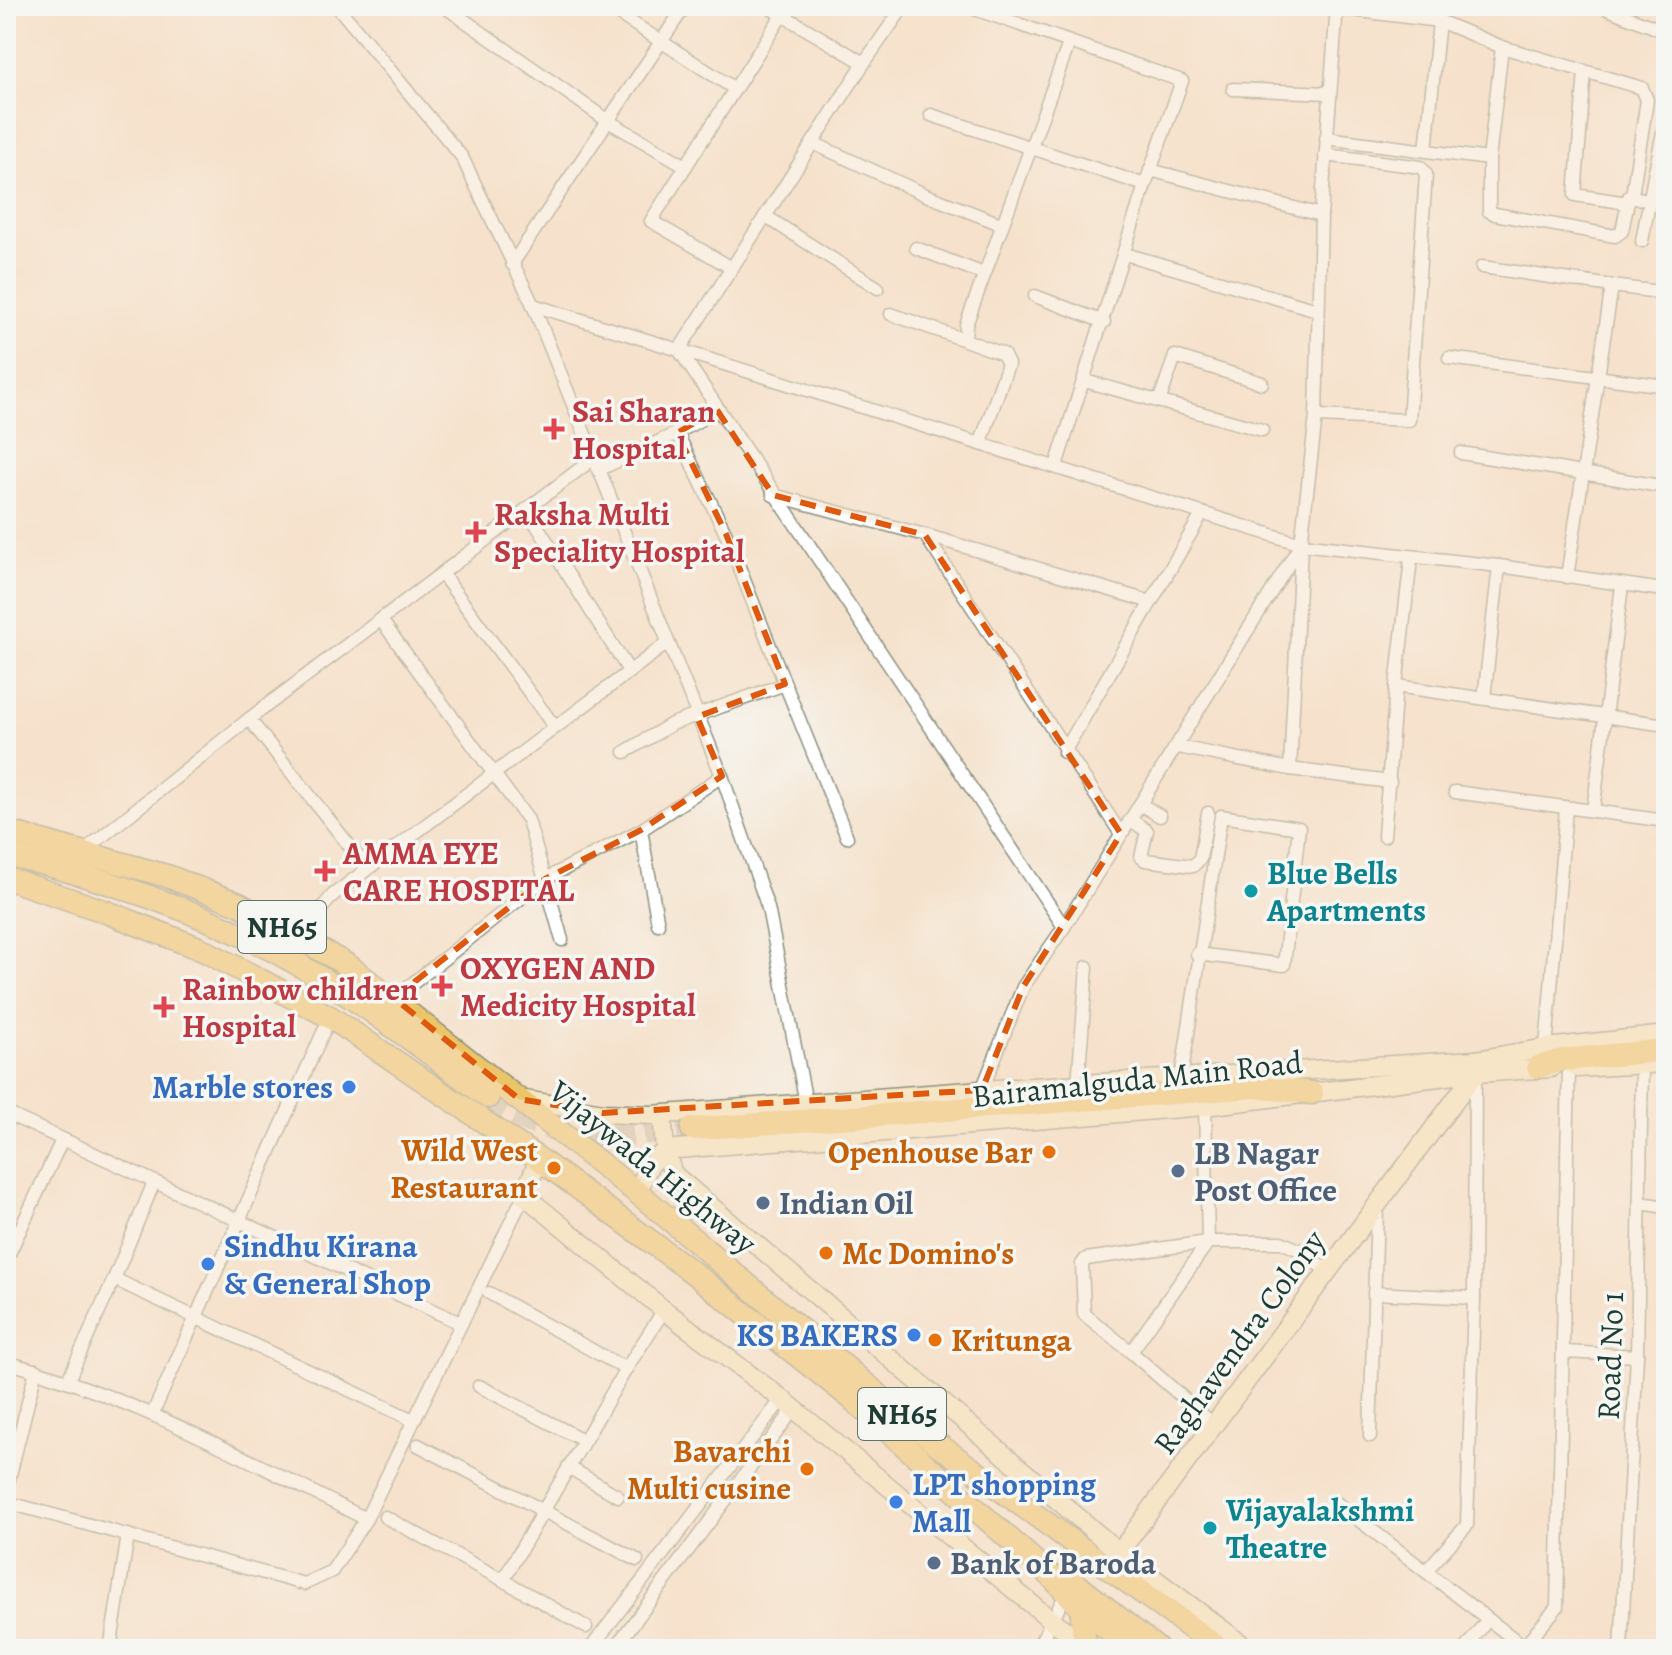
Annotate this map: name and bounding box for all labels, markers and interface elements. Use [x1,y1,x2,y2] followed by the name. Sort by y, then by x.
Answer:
[572,389,715,470] place label: Sai Sharan Hospital
[543,418,565,440] marker: Sai Sharan Hospital
[494,492,745,573] place label: Raksha Multi Speciality Hospital
[465,521,487,543] marker: Raksha Multi Speciality Hospital
[342,831,574,912] place label: AMMA EYE CARE HOSPITAL
[1266,851,1426,932] place label: Blue Bells Apartments
[314,860,336,882] marker: AMMA EYE CARE HOSPITAL
[1242,882,1260,900] marker: Blue Bells Apartments
[238,901,326,953] road number: NH65
[460,946,696,1027] place label: OXYGEN AND Medicity Hospital
[182,967,418,1048] place label: Rainbow children Hospital
[431,975,453,997] marker: OXYGEN AND Medicity Hospital
[153,996,175,1018] marker: Rainbow children Hospital
[969,1040,1305,1118] street label: Bairamalguda Main Road
[152,1065,333,1109] place label: Marble stores
[539,1069,767,1265] street label: Vijaywada Highway
[340,1078,358,1096] marker: Marble stores
[390,1128,538,1209] place label: Wild West Restaurant
[828,1130,1033,1174] place label: Openhouse Bar
[1194,1131,1337,1212] place label: LB Nagar Post Office
[1040,1143,1058,1161] marker: Openhouse Bar
[545,1159,563,1177] marker: Wild West Restaurant
[1169,1162,1187,1180] marker: LB Nagar Post Office
[779,1181,914,1225] place label: Indian Oil
[754,1194,772,1212] marker: Indian Oil
[1143,1220,1336,1463] street label: Raghavendra Colony
[224,1224,431,1305] place label: Sindhu Kirana & General Shop
[842,1231,1014,1275] place label: Mc Domino's
[817,1244,835,1262] marker: Mc Domino's
[199,1255,217,1273] marker: Sindhu Kirana & General Shop
[1586,1291,1634,1421] street label: Road No 1
[736,1313,898,1357] place label: KS BAKERS
[951,1318,1072,1362] place label: Kritunga
[905,1326,923,1344] marker: KS BAKERS
[926,1331,944,1349] marker: Kritunga
[858,1388,946,1440] road number: NH65
[627,1429,791,1510] place label: Bavarchi Multi cusine
[798,1460,816,1478] marker: Bavarchi Multi cusine
[912,1462,1097,1543] place label: LPT shopping Mall
[1225,1488,1414,1569] place label: Vijayalakshmi Theatre
[887,1493,905,1511] marker: LPT shopping Mall
[1201,1519,1219,1537] marker: Vijayalakshmi Theatre
[950,1541,1157,1585] place label: Bank of Baroda
[925,1554,943,1572] marker: Bank of Baroda

